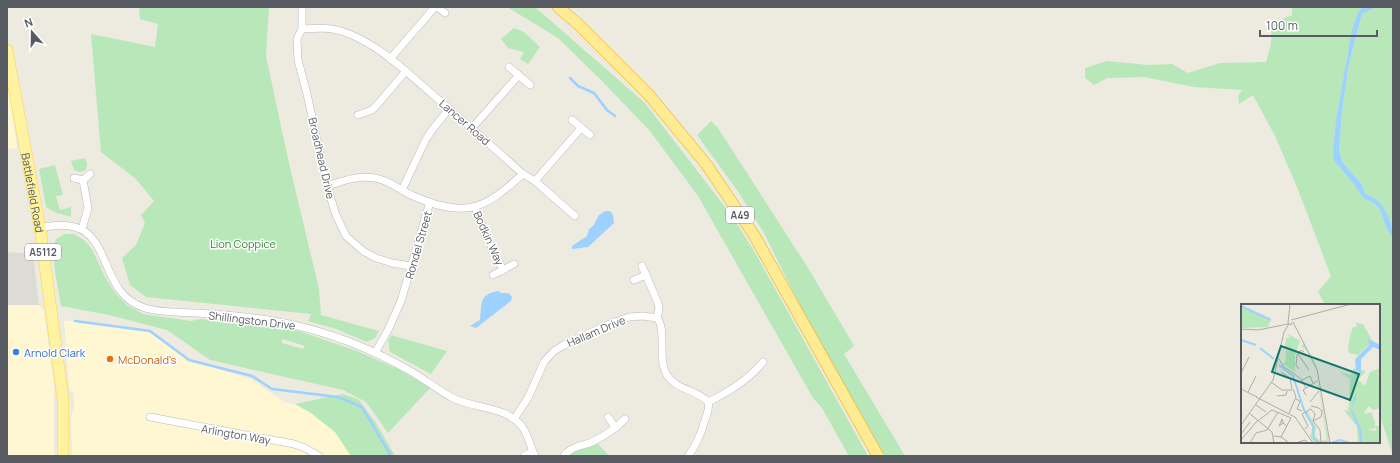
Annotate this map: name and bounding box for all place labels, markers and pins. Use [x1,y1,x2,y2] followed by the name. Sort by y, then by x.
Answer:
[24,345,86,360] place label: Arnold Clark
[11,347,21,357] marker: Arnold Clark
[118,352,176,367] place label: McDonald's
[105,354,115,364] marker: McDonald's

